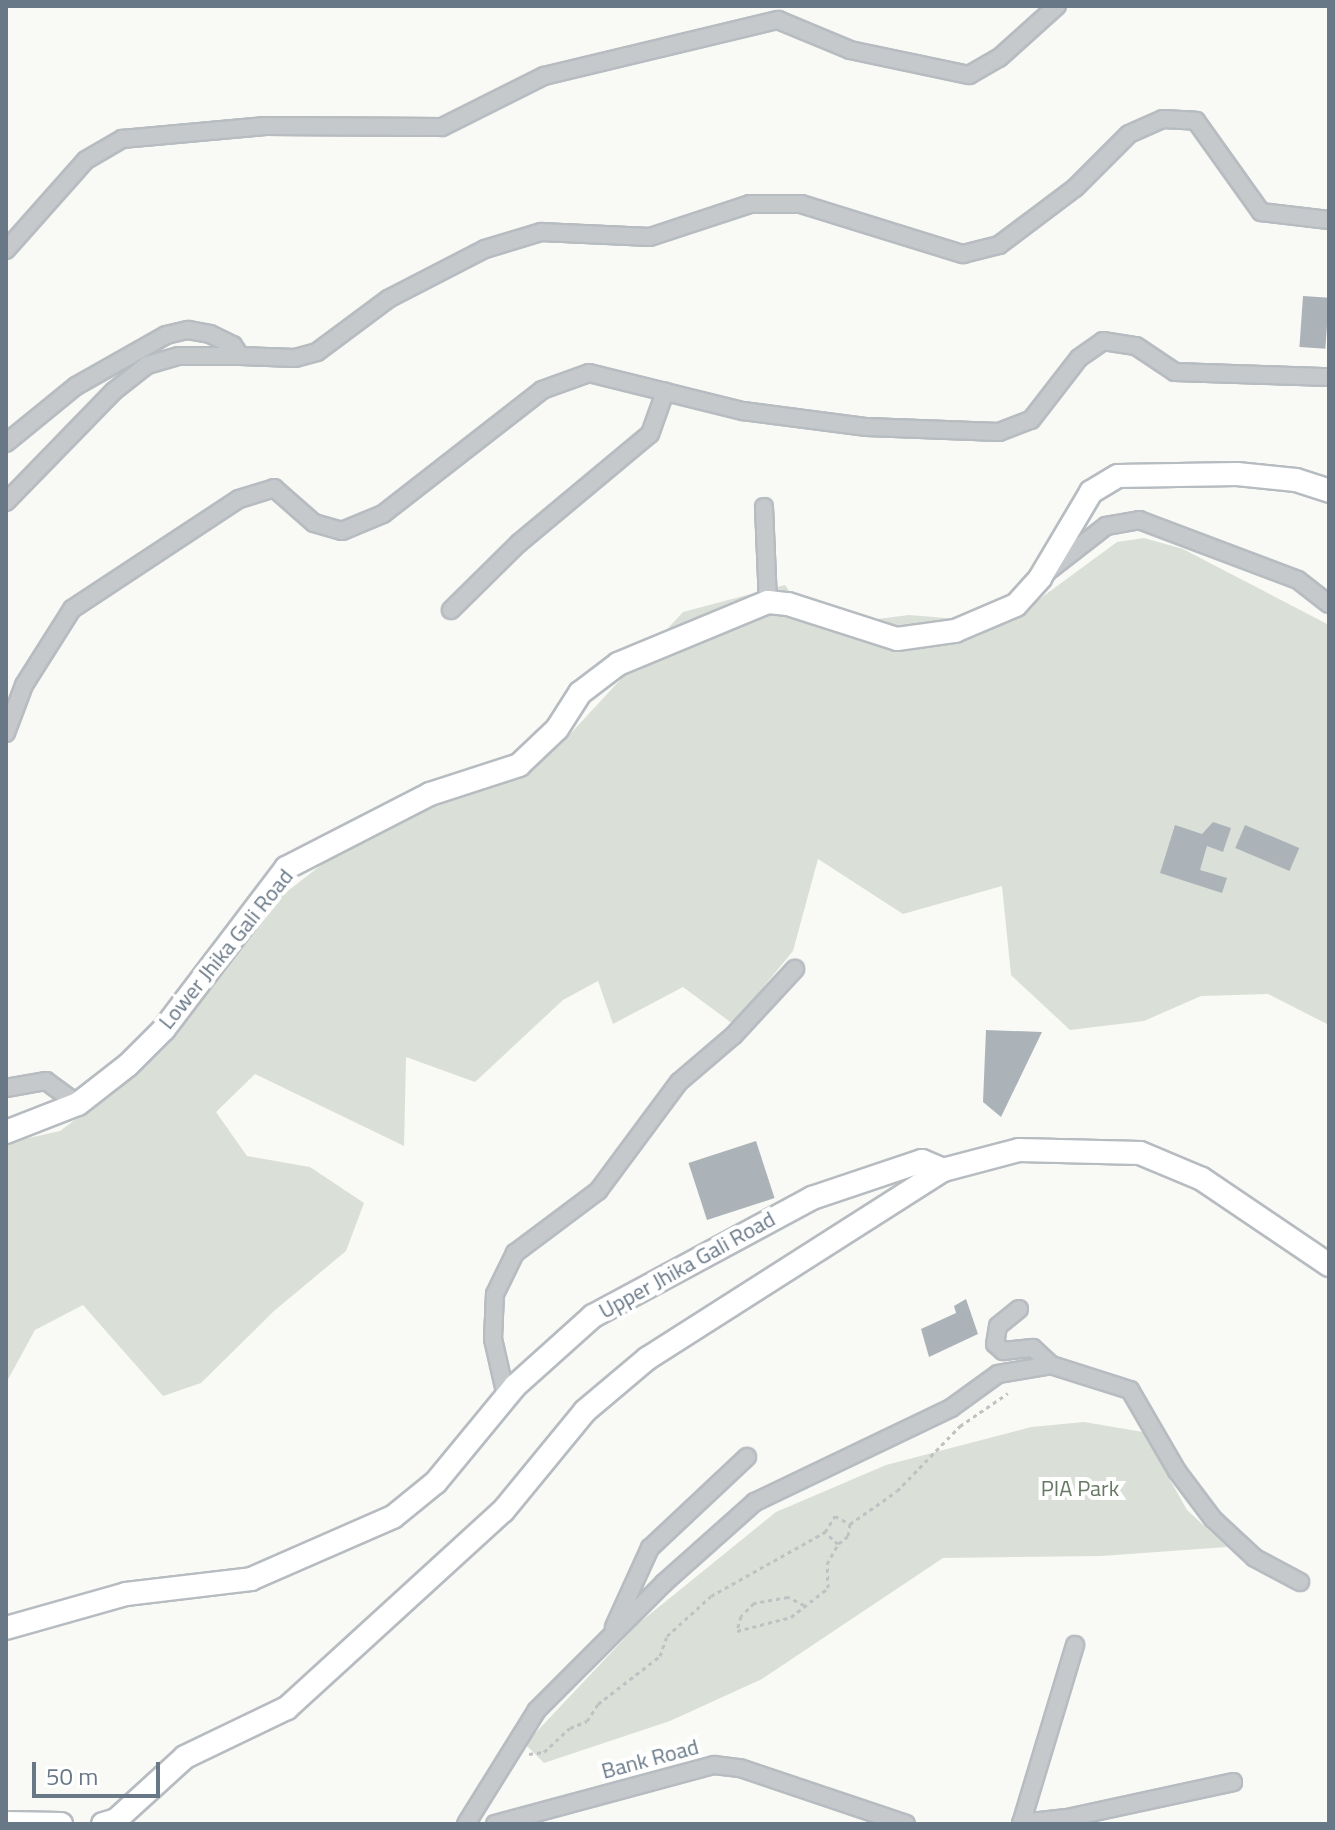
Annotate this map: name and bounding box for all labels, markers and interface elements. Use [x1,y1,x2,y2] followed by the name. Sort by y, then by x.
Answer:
[153,864,299,1034] street label: Lower Jhika Gali Road
[594,1206,780,1324] street label: Upper Jhika Gali Road
[1041,1476,1119,1502] park label: PIA Park
[599,1733,701,1785] street label: Bank Road
[36,1746,164,1796] scale bar
[46,1758,98,1794] text: 50 m

